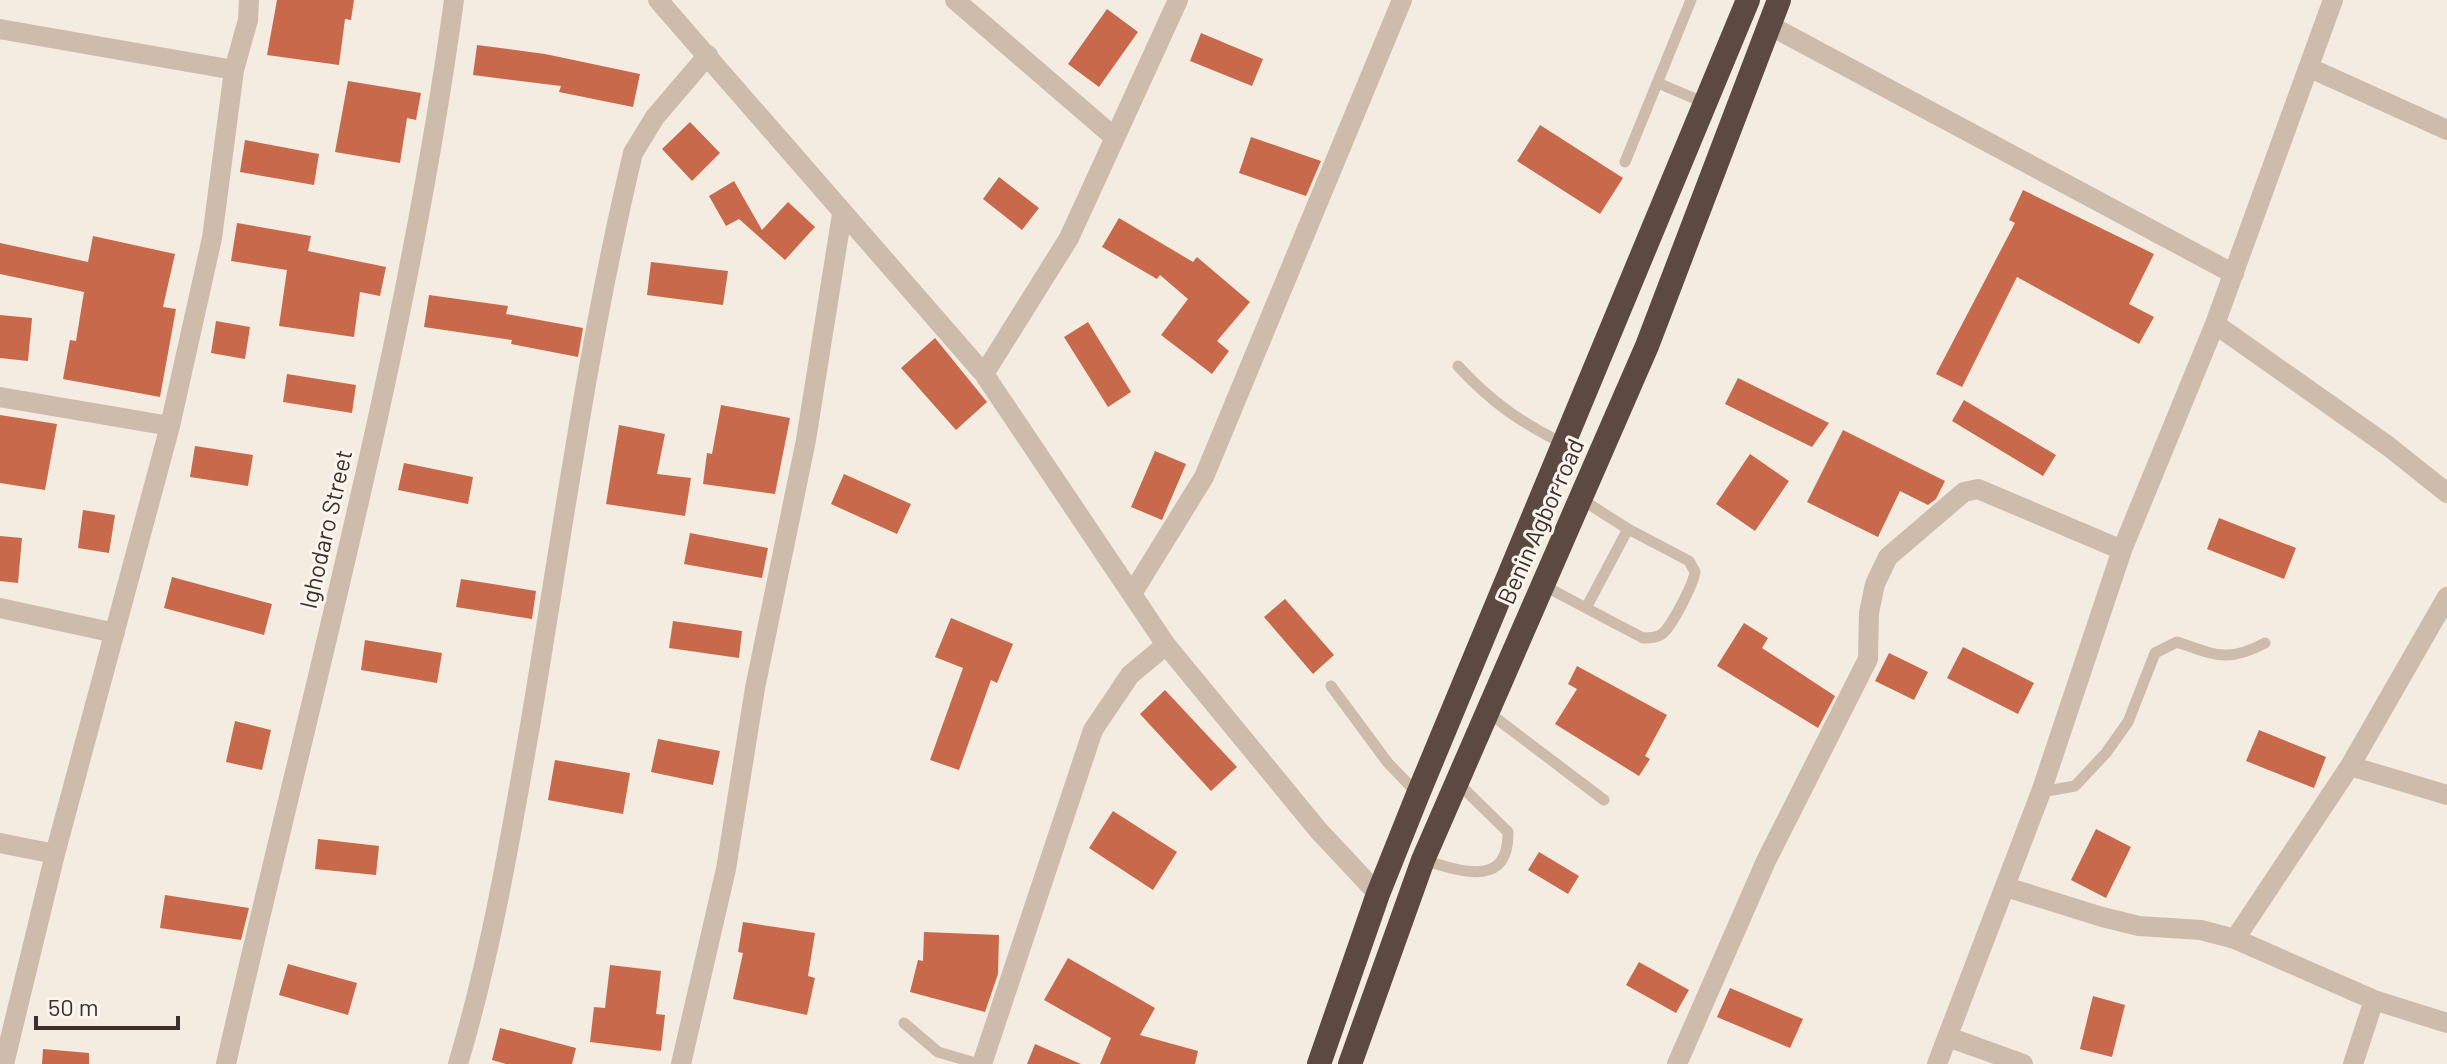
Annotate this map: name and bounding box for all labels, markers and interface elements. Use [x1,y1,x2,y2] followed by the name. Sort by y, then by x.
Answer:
[1491,434,1589,608] street label: Benin Agbor road
[293,447,357,611] street label: Ighodaro Street
[36,980,178,1030] scale bar
[48,992,99,1021] text: 50 m

